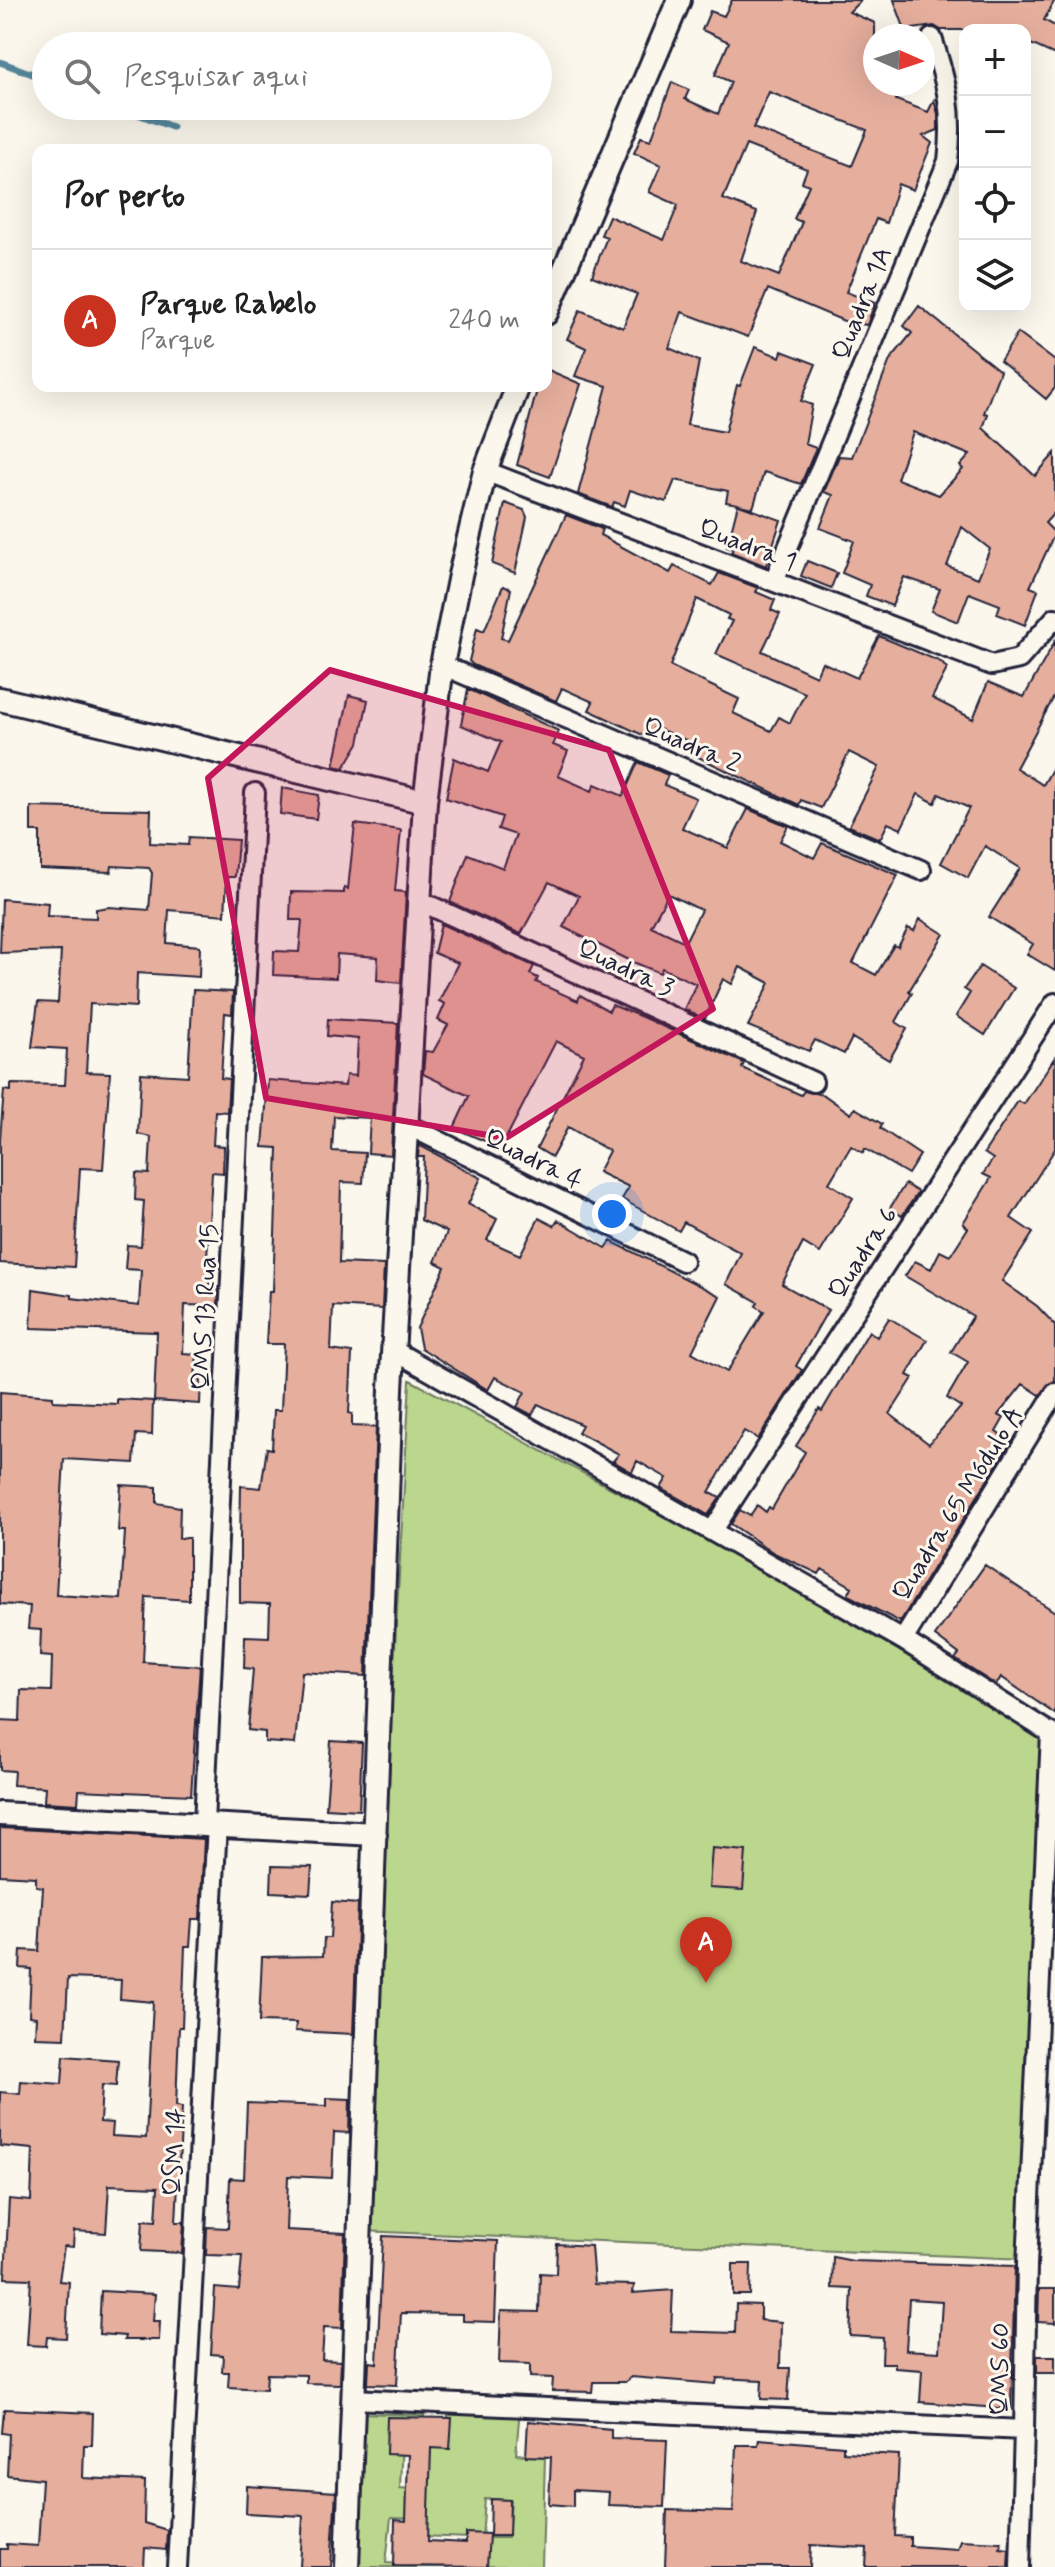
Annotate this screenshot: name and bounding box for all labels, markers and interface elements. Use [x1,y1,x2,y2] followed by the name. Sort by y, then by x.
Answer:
[863,24,935,96] north arrow
[959,24,1031,312] map controls
[959,24,1031,96] button: +
[32,32,552,120] search box
[60,54,104,98] icon: search
[124,57,308,96] text: Pesquisar aqui
[959,96,1031,168] button: −
[959,168,1031,240] button: locate
[64,174,185,219] text: Por perto
[959,240,1031,312] button: layers
[825,242,901,365] street label: Quadra 1A
[140,285,317,324] text: Parque Rabelo
[81,304,99,338] text: A
[448,304,520,338] text: 240 m
[140,324,215,358] text: Parque
[693,512,801,580] street label: Quadra 1
[637,710,746,782] street label: Quadra 2
[572,932,679,1006] street label: Quadra 3
[478,1121,588,1198] street label: Quadra 4
[592,1194,632,1234] your location
[821,1200,906,1306] street label: Quadra 6
[185,1223,227,1391] street label: QMS 13 Rua 15
[885,1400,1032,1608] street label: Quadra 65 Módulo A
[680,1917,732,1983] pin: A
[156,2107,194,2197] street label: QSM 14
[983,2322,1019,2416] street label: QMS 60

